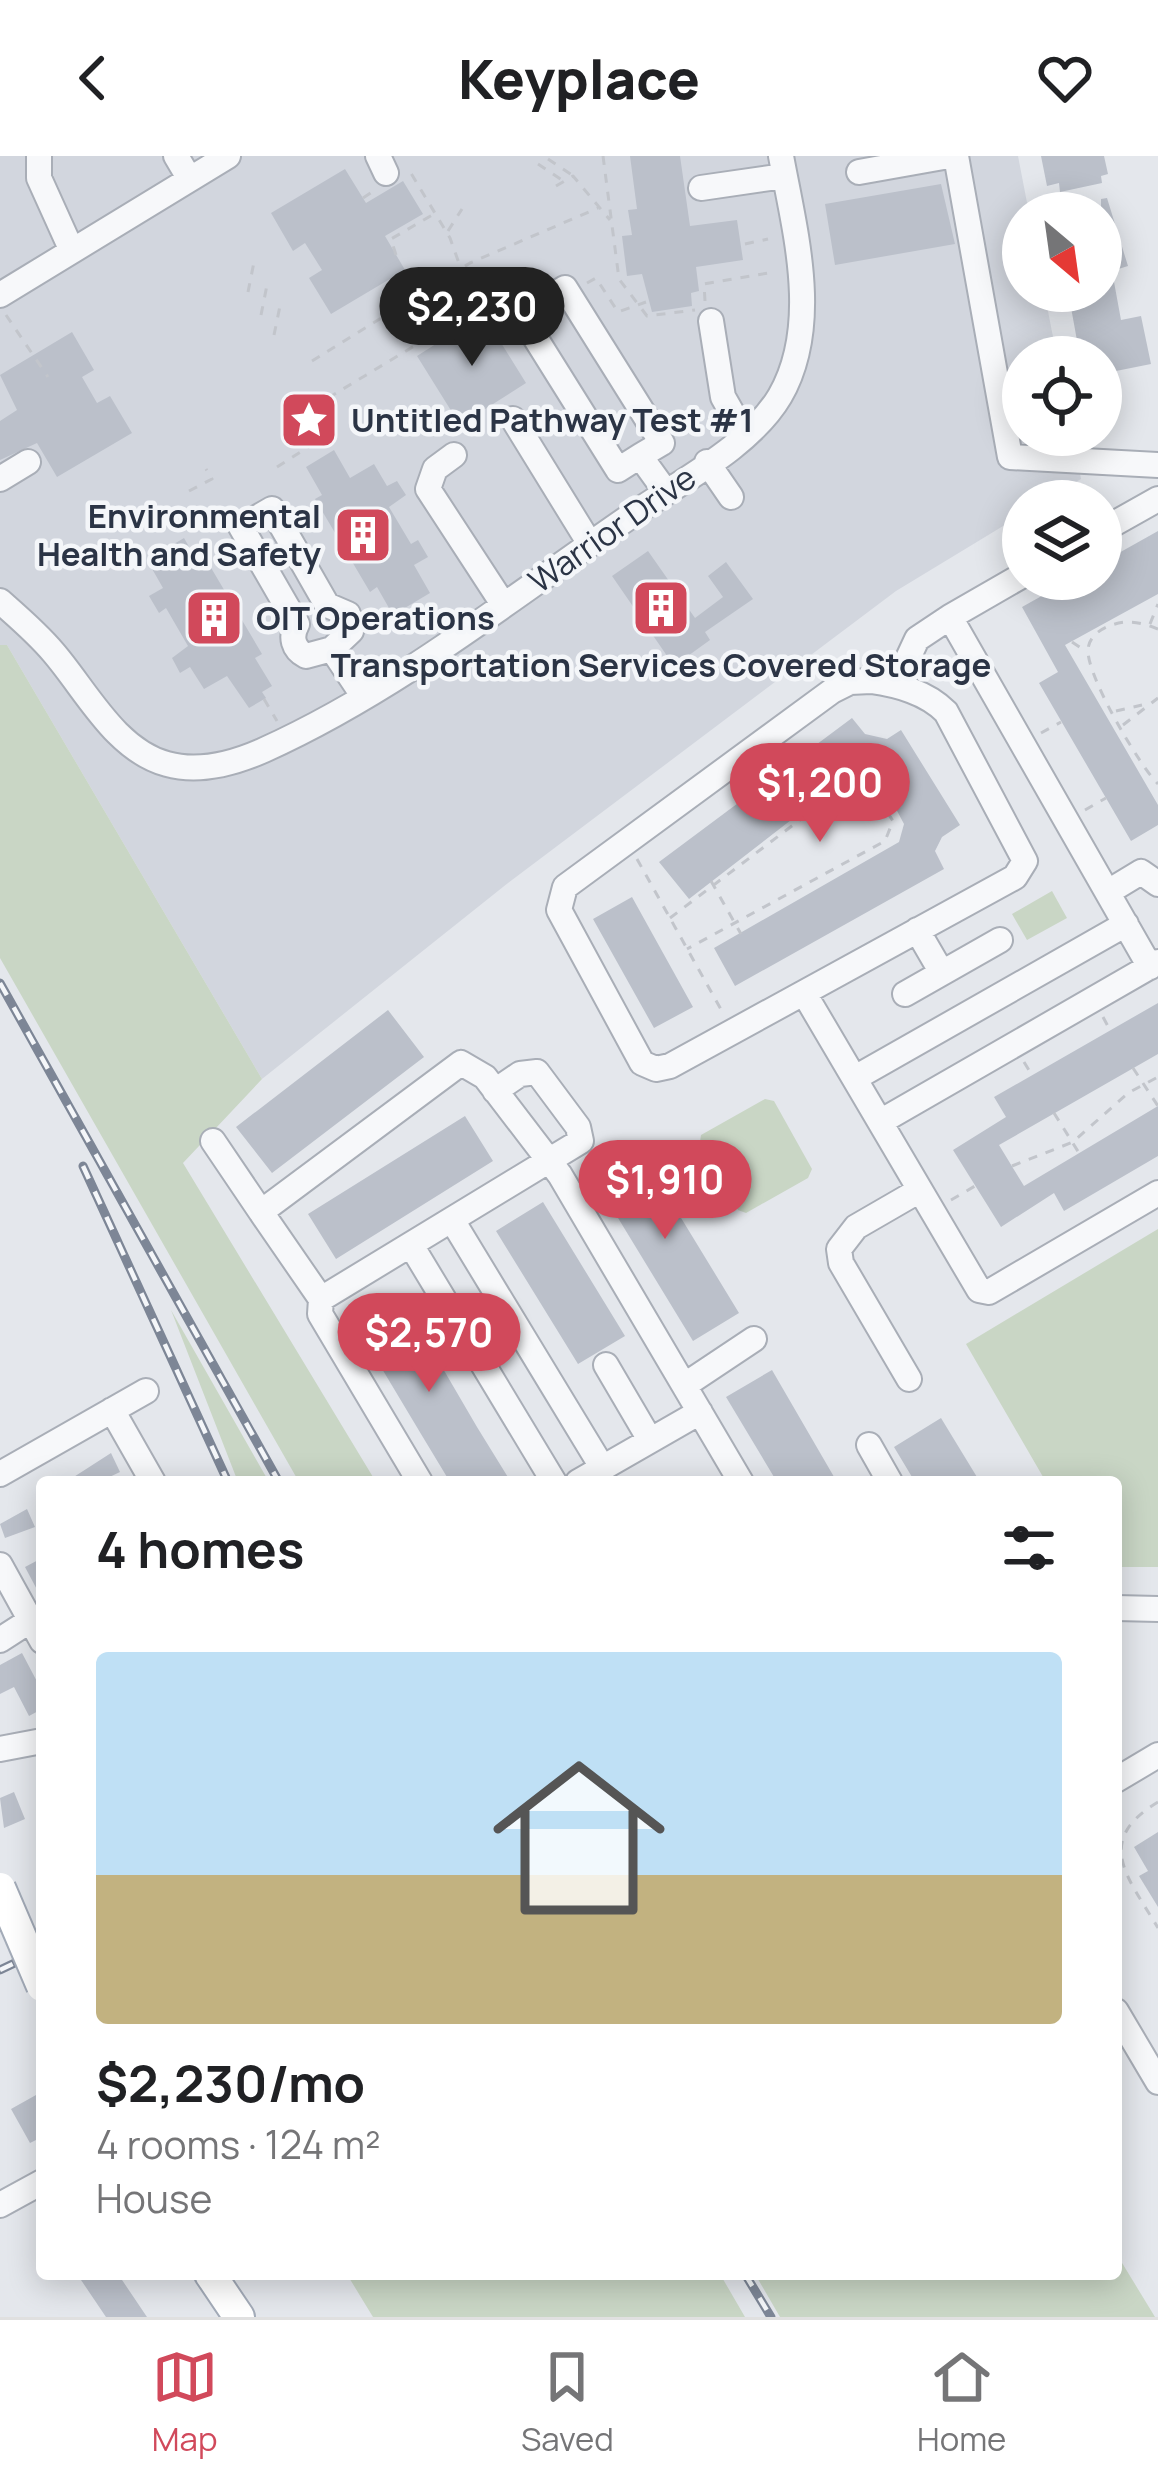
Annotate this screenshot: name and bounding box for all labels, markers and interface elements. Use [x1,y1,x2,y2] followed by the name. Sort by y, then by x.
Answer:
[458,41,700,115] text: Keyplace
[60,45,126,111] icon: back
[1032,45,1098,111] icon: heart
[1002,192,1122,312] north arrow
[1002,192,1122,600] map controls
[374,267,570,369] pin: $2,230
[406,279,538,333] text: $2,230
[1002,336,1122,456] button: locate
[278,389,340,451] place icon: Untitled Pathway Test #1
[351,397,754,442] place label: Untitled Pathway Test #1
[519,454,704,603] street label: Warrior Drive
[1002,480,1122,600] button: layers
[37,493,322,576] place label: Environmental Health and Safety
[332,504,394,566] building icon: Environmental Health and Safety
[630,577,692,639] building icon: Transportation Services Covered Storage
[183,587,245,649] building icon: OIT Operations
[256,595,495,640] place label: OIT Operations
[331,642,991,687] place label: Transportation Services Covered Storage
[722,743,918,845] pin: $1,200
[757,755,883,809] text: $1,200
[567,1140,763,1242] pin: $1,910
[606,1152,724,1206] text: $1,910
[331,1293,527,1395] pin: $2,570
[365,1305,493,1359] text: $2,570
[96,1514,304,1583] text: 4 homes
[996,1515,1062,1581] icon: filters
[471,1730,687,1946] icon: home
[96,2048,365,2117] text: $2,230/mo
[96,2117,381,2171] text: 4 rooms · 124 m²
[96,2171,212,2225] text: House
[152,2344,218,2461] tab: Map
[521,2344,614,2461] tab: Saved
[917,2344,1006,2461] tab: Home

